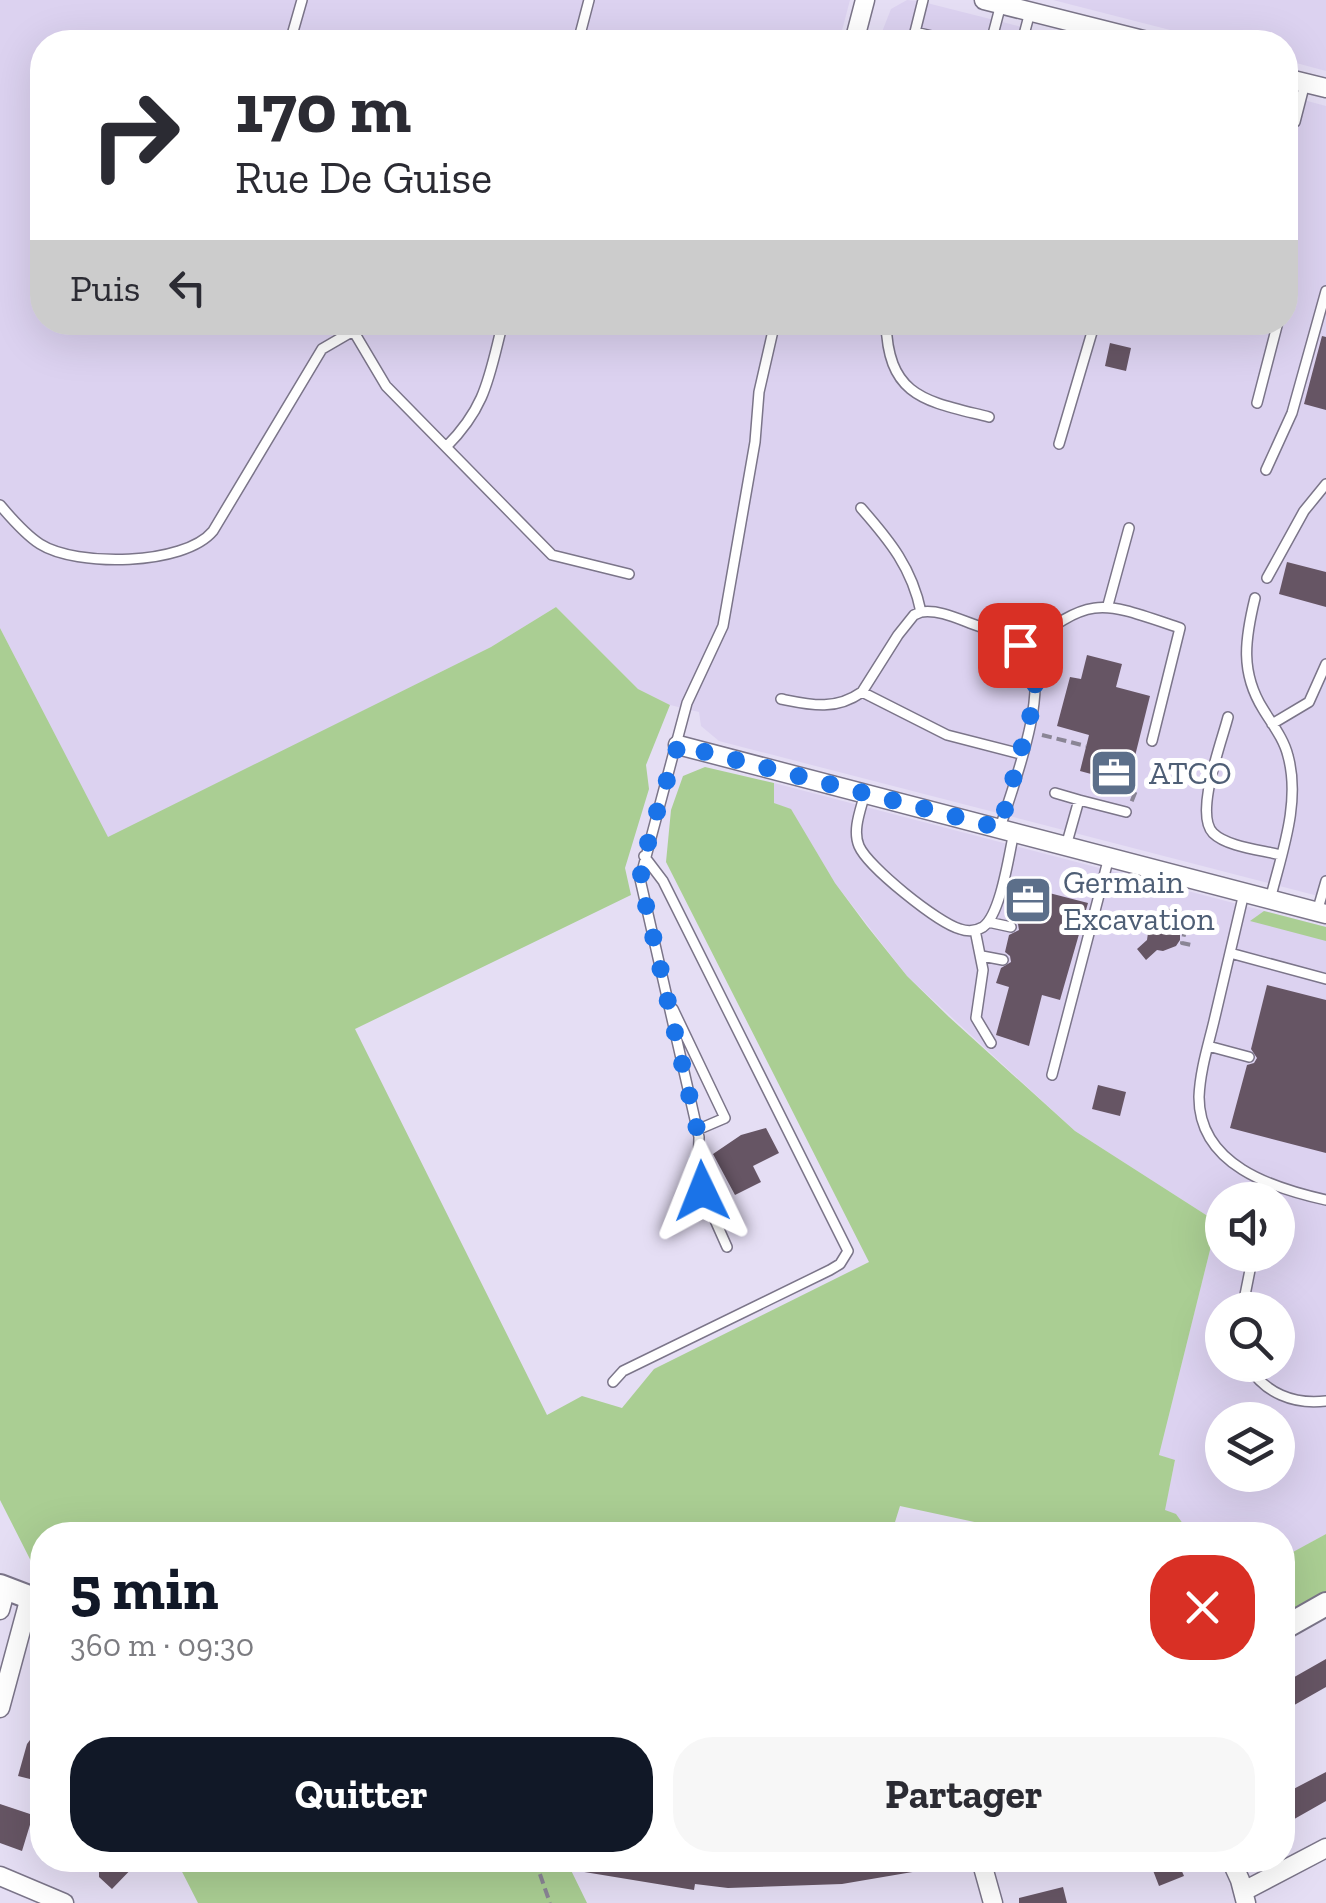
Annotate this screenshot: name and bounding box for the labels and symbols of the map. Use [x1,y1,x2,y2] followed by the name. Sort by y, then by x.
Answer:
[978,603,1063,688] pin
[1088,747,1140,799] office icon: ATCO
[1149,754,1232,792] place label: ATCO
[1063,863,1215,938] place label: Germain Excavation
[1002,874,1054,926] office icon: Germain Excavation
[650,1139,754,1243] position arrow

